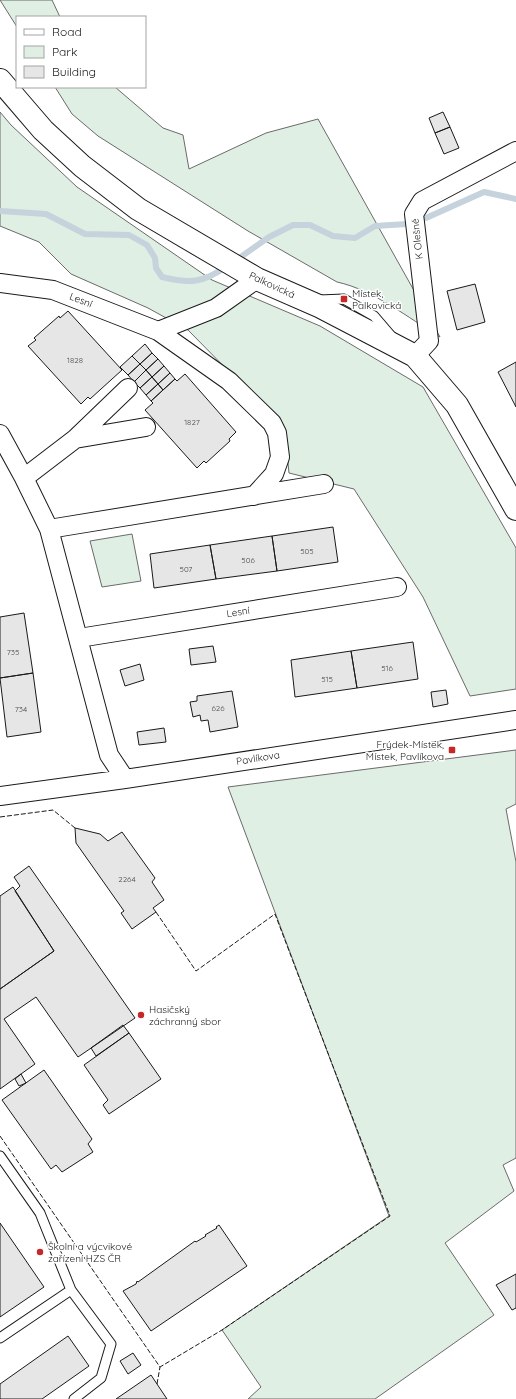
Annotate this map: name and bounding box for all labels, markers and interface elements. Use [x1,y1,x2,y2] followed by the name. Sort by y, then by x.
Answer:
[16,16,146,88] legend
[52,24,82,39] text: Road
[52,44,77,59] text: Park
[52,64,96,79] text: Building
[408,218,426,260] street label: K Olešné
[247,269,297,301] street label: Palkovická
[352,287,401,312] place label: Místek, Palkovická
[68,290,95,311] street label: Lesní
[339,294,349,304] marker: Místek, Palkovická
[67,355,83,365] house number: 1828
[184,417,200,427] house number: 1827
[300,546,314,556] house number: 505
[241,555,255,565] house number: 506
[180,564,192,574] house number: 507
[225,604,252,620] street label: Lesní
[7,647,19,657] house number: 735
[381,663,394,673] house number: 516
[321,674,333,684] house number: 515
[211,703,225,713] house number: 626
[15,704,27,714] house number: 734
[366,738,444,763] place label: Frýdek-Místek, Místek, Pavlíkova
[447,745,457,755] marker: Frýdek-Místek, Místek, Pavlíkova
[235,748,281,768] street label: Pavlíkova
[118,874,136,884] house number: 2264
[149,1003,221,1028] place label: Hasičský záchranný sbor
[136,1010,146,1020] marker: Hasičský záchranný sbor
[48,1240,132,1265] place label: Školní a výcvikové zařízení HZS ČR
[35,1247,45,1257] marker: Školní a výcvikové zařízení HZS ČR

